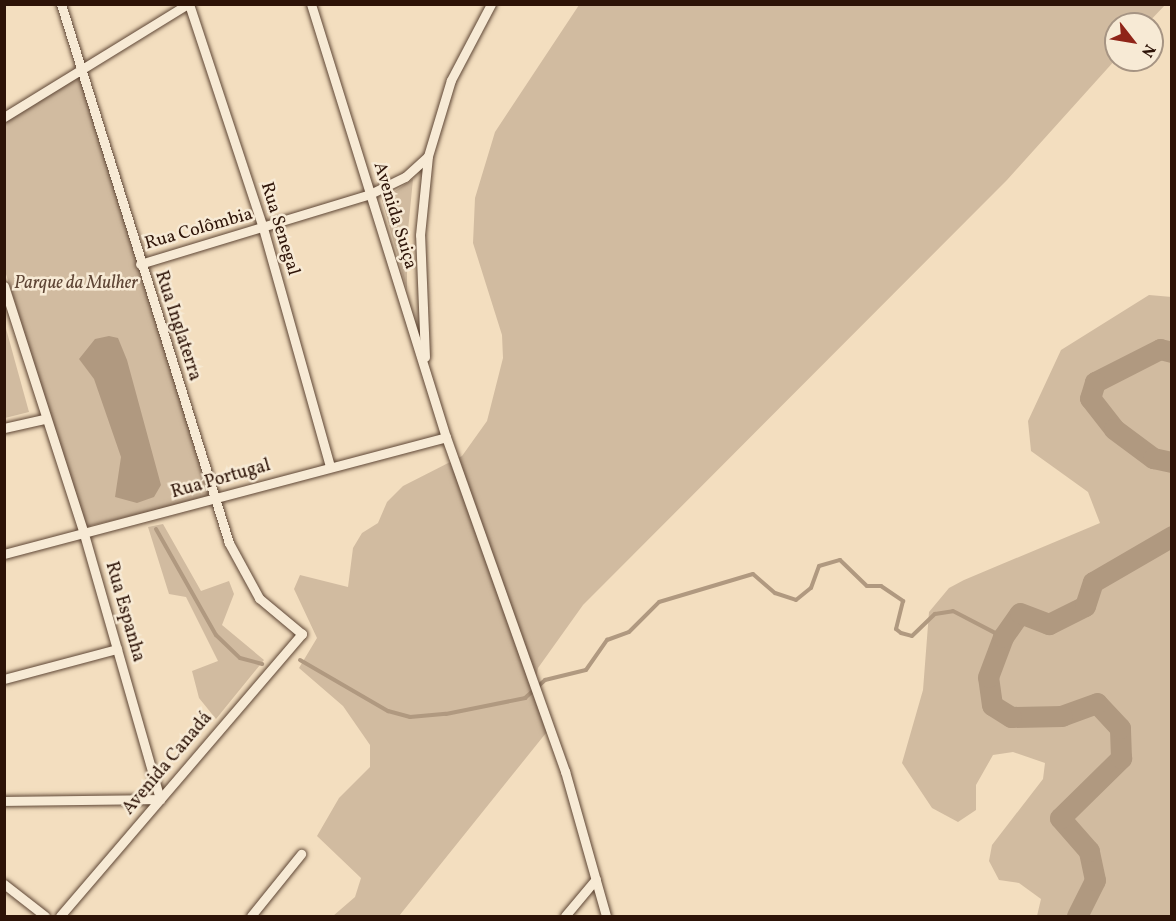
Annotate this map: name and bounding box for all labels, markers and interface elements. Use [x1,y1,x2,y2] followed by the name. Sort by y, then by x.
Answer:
[1104,12,1164,72] north arrow
[1135,40,1160,61] text: N
[367,160,421,272] street label: Avenida Suiça
[255,180,303,278] street label: Rua Senegal
[143,204,255,256] street label: Rua Colômbia
[149,268,205,384] street label: Rua Inglaterra
[14,273,138,295] park label: Parque da Mulher
[169,456,273,504] street label: Rua Portugal
[99,559,149,665] street label: Rua Espanha
[119,708,217,820] street label: Avenida Canadá

